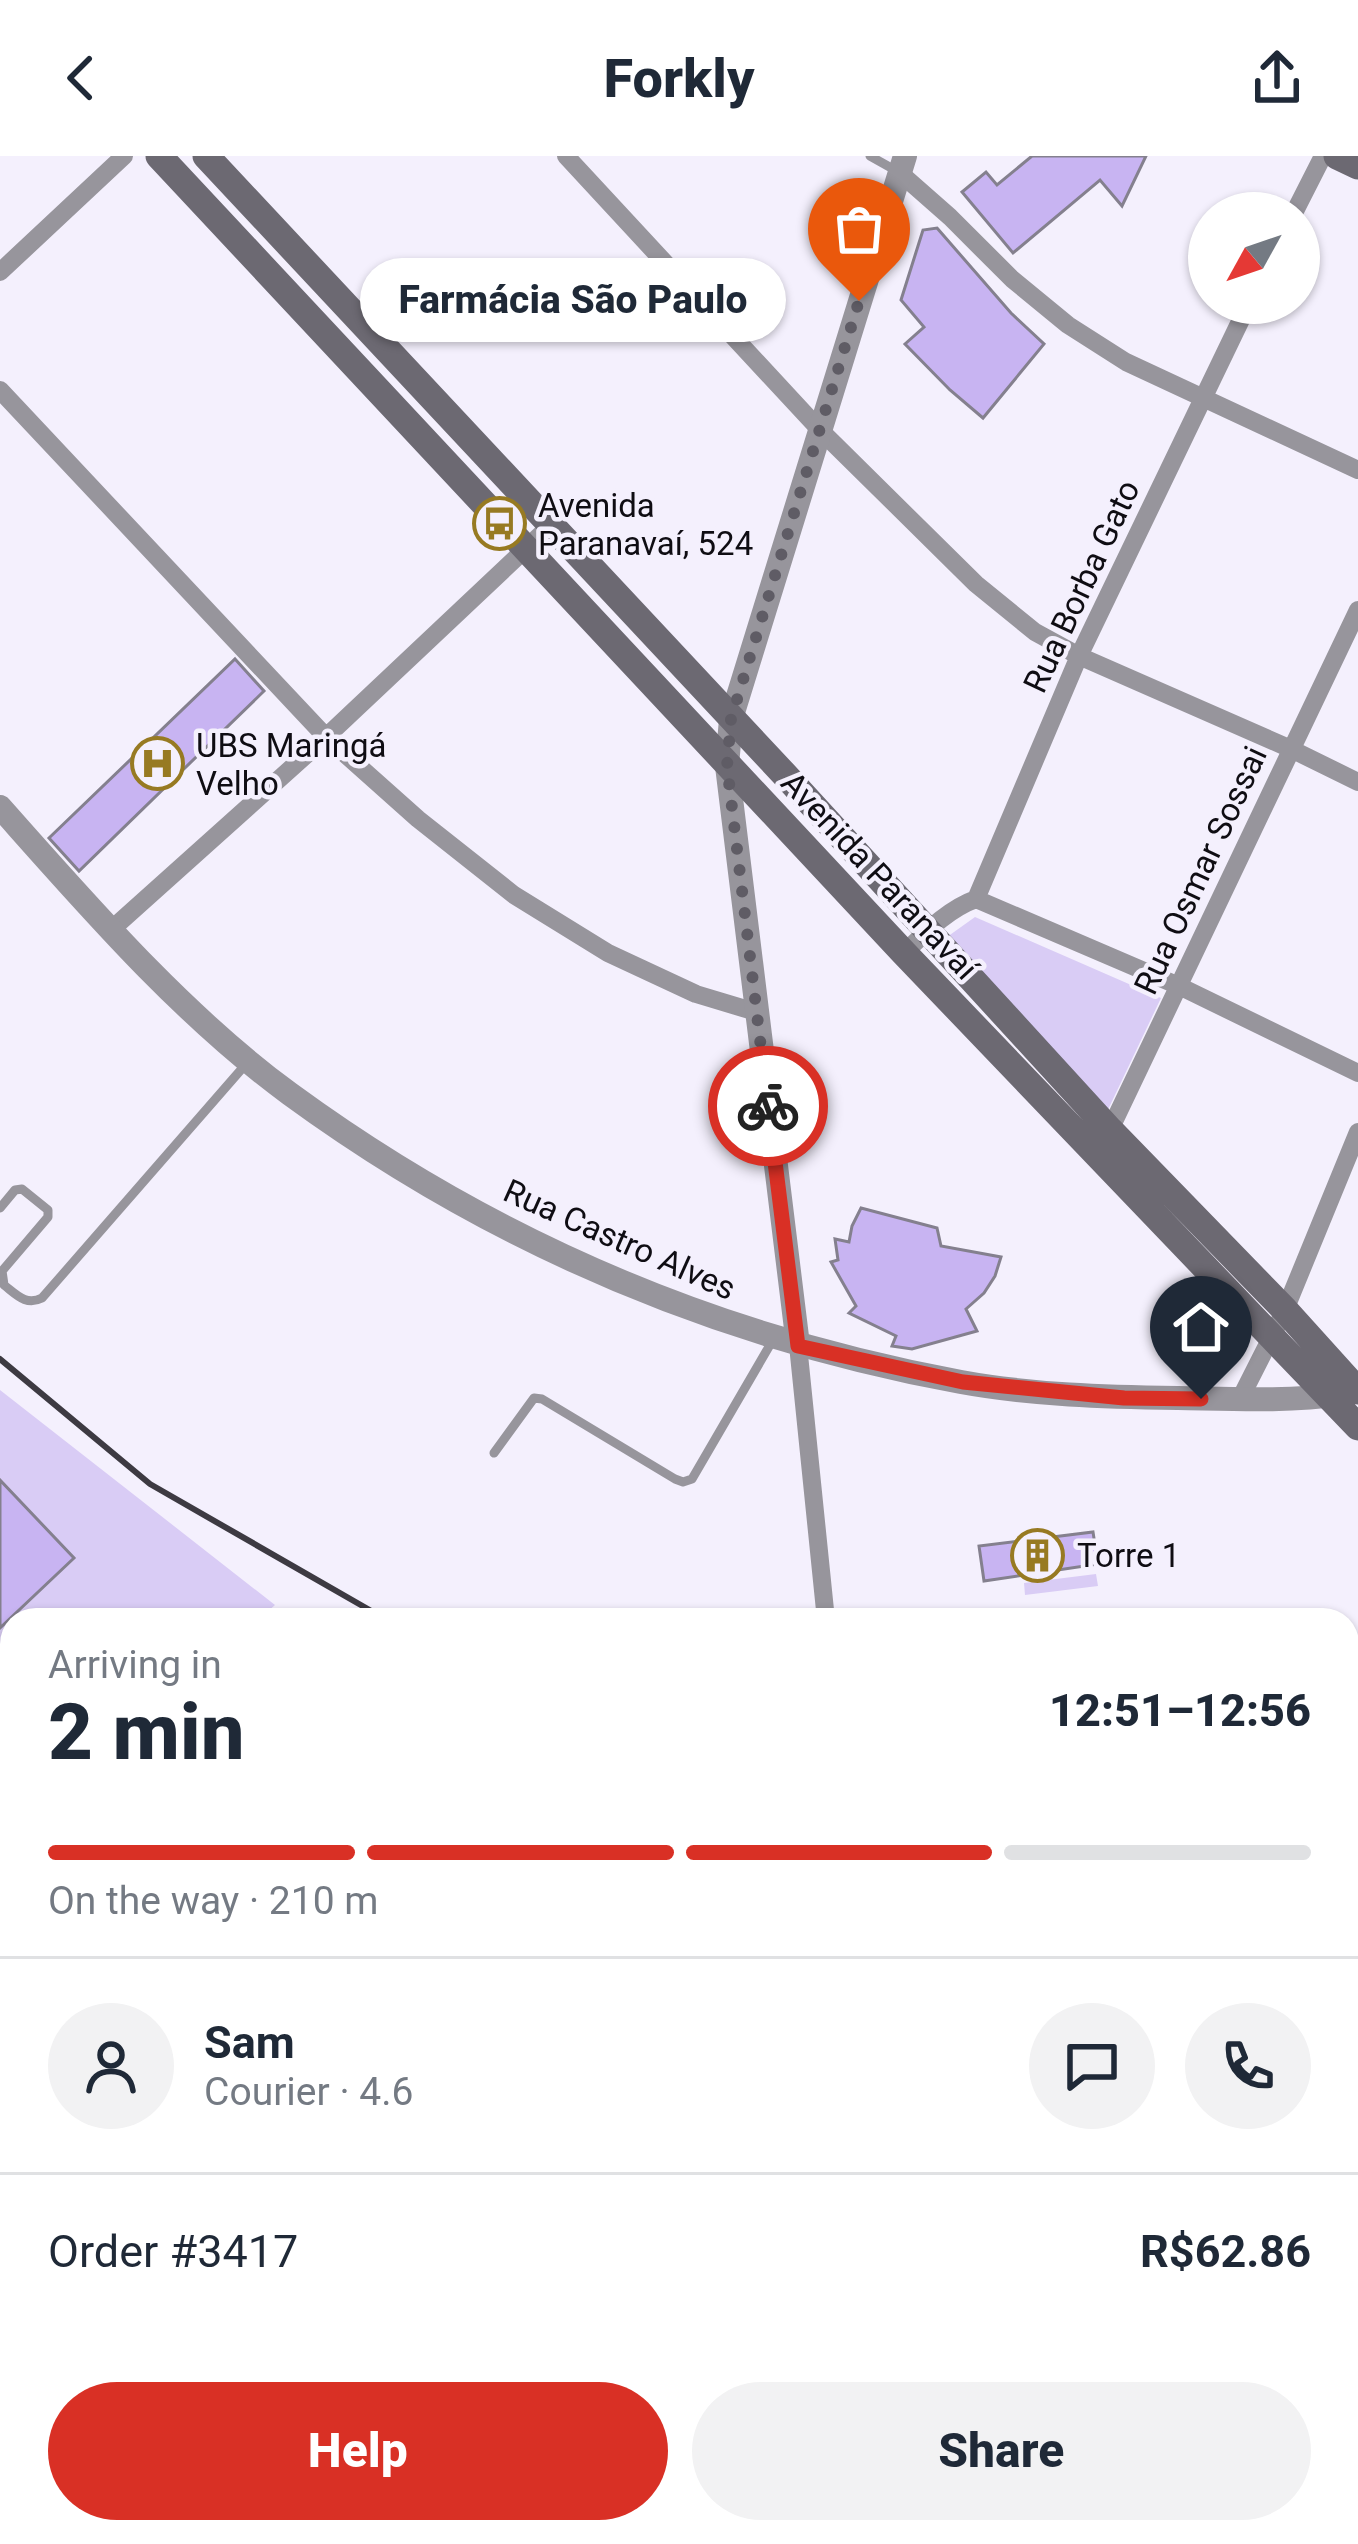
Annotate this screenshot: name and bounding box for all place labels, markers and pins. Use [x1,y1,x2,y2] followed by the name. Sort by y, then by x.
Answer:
[808,178,910,301] pin
[361,259,787,343] callout: Farmácia São Paulo
[538,486,753,563] place label: Avenida Paranavaí, 524
[471,496,527,552] bus stop icon: Avenida Paranavaí, 524
[196,726,386,803] place label: UBS Maringá Velho
[129,736,185,792] hospital icon: UBS Maringá Velho
[1150,1276,1252,1399] pin
[1010,1527,1066,1583] building icon: Torre 1
[1077,1536,1180,1575] place label: Torre 1

